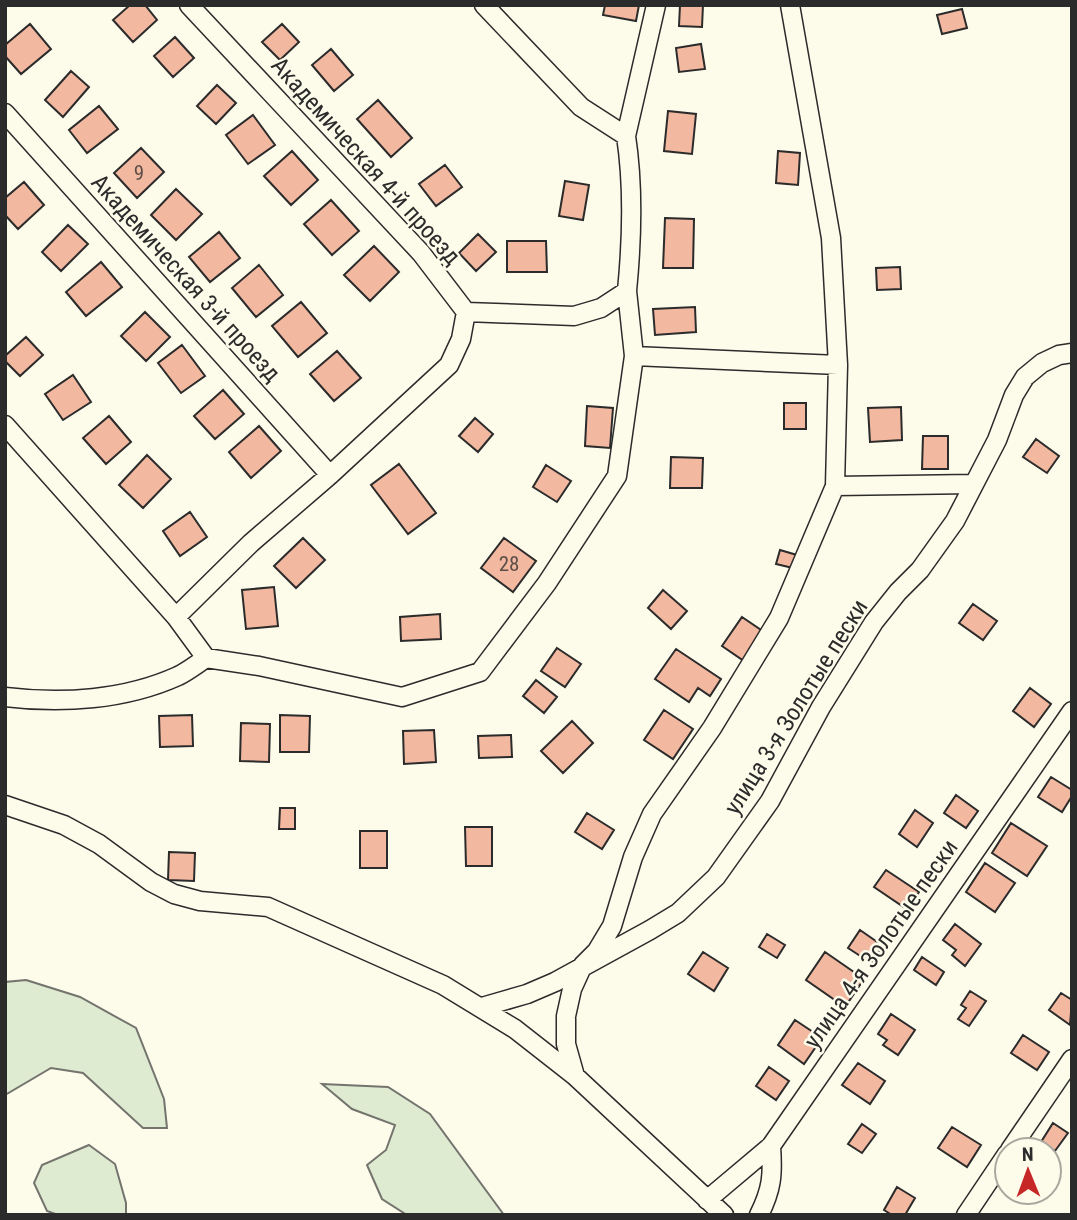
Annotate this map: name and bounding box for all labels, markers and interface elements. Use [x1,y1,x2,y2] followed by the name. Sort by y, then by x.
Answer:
[266,52,467,270] street label: Академическая 4-й проезд
[134,161,144,185] house number: 9
[86,169,287,387] street label: Академическая 3-й проезд
[499,552,519,576] house number: 28
[718,594,874,820] street label: улица 3-я Золотые пески
[798,834,964,1054] street label: улица 4-я Золотые пески
[993,1136,1063,1206] north arrow
[1022,1143,1034,1166] text: N

